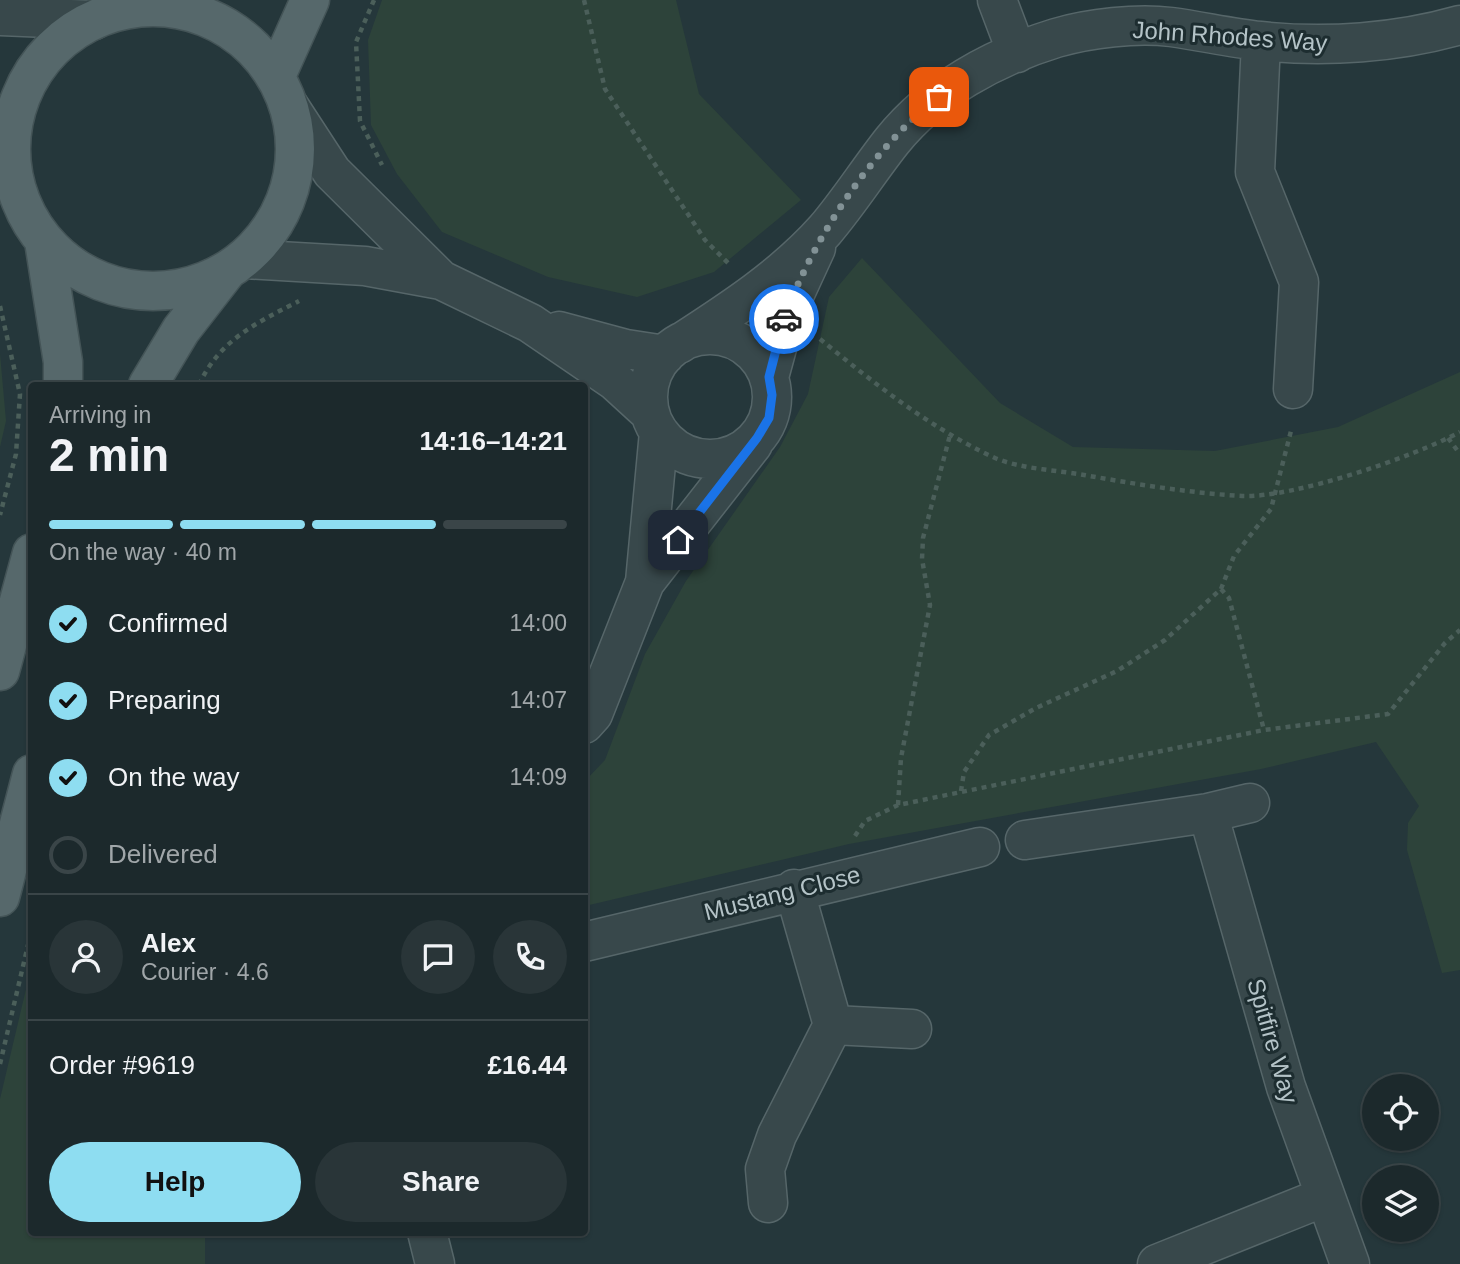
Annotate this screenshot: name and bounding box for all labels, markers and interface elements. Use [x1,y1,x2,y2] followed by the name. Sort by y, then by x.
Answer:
[1132,16,1328,56] street label: John Rhodes Way
[909,67,969,127] pin
[920,78,958,116] icon: bag
[749,284,819,354] courier
[765,300,803,338] icon: car
[49,402,151,428] text: Arriving in
[420,426,567,456] text: 14:16–14:21
[49,429,169,481] text: 2 min
[648,510,708,570] pin
[659,521,697,559] icon: home
[49,539,237,565] text: On the way · 40 m
[49,605,87,643] icon: check
[108,608,228,638] text: Confirmed
[509,610,567,636] text: 14:00
[49,682,87,720] icon: check
[108,685,221,715] text: Preparing
[509,687,567,713] text: 14:07
[49,759,87,797] icon: check
[108,762,240,792] text: On the way
[509,764,567,790] text: 14:09
[108,839,218,869] text: Delivered
[701,861,863,925] street label: Mustang Close
[49,920,123,994] button: person
[401,920,475,994] button: chat
[493,920,567,994] button: phone
[141,928,196,958] text: Alex
[141,959,269,985] text: Courier · 4.6
[1242,976,1304,1106] street label: Spitfire Way
[49,1050,195,1080] text: Order #9619
[487,1050,567,1080] text: £16.44
[1362,1074,1439,1242] map controls
[1362,1074,1439,1151] button: locate
[49,1142,301,1222] button: Help
[315,1142,567,1222] button: Share
[1362,1165,1439,1242] button: layers

